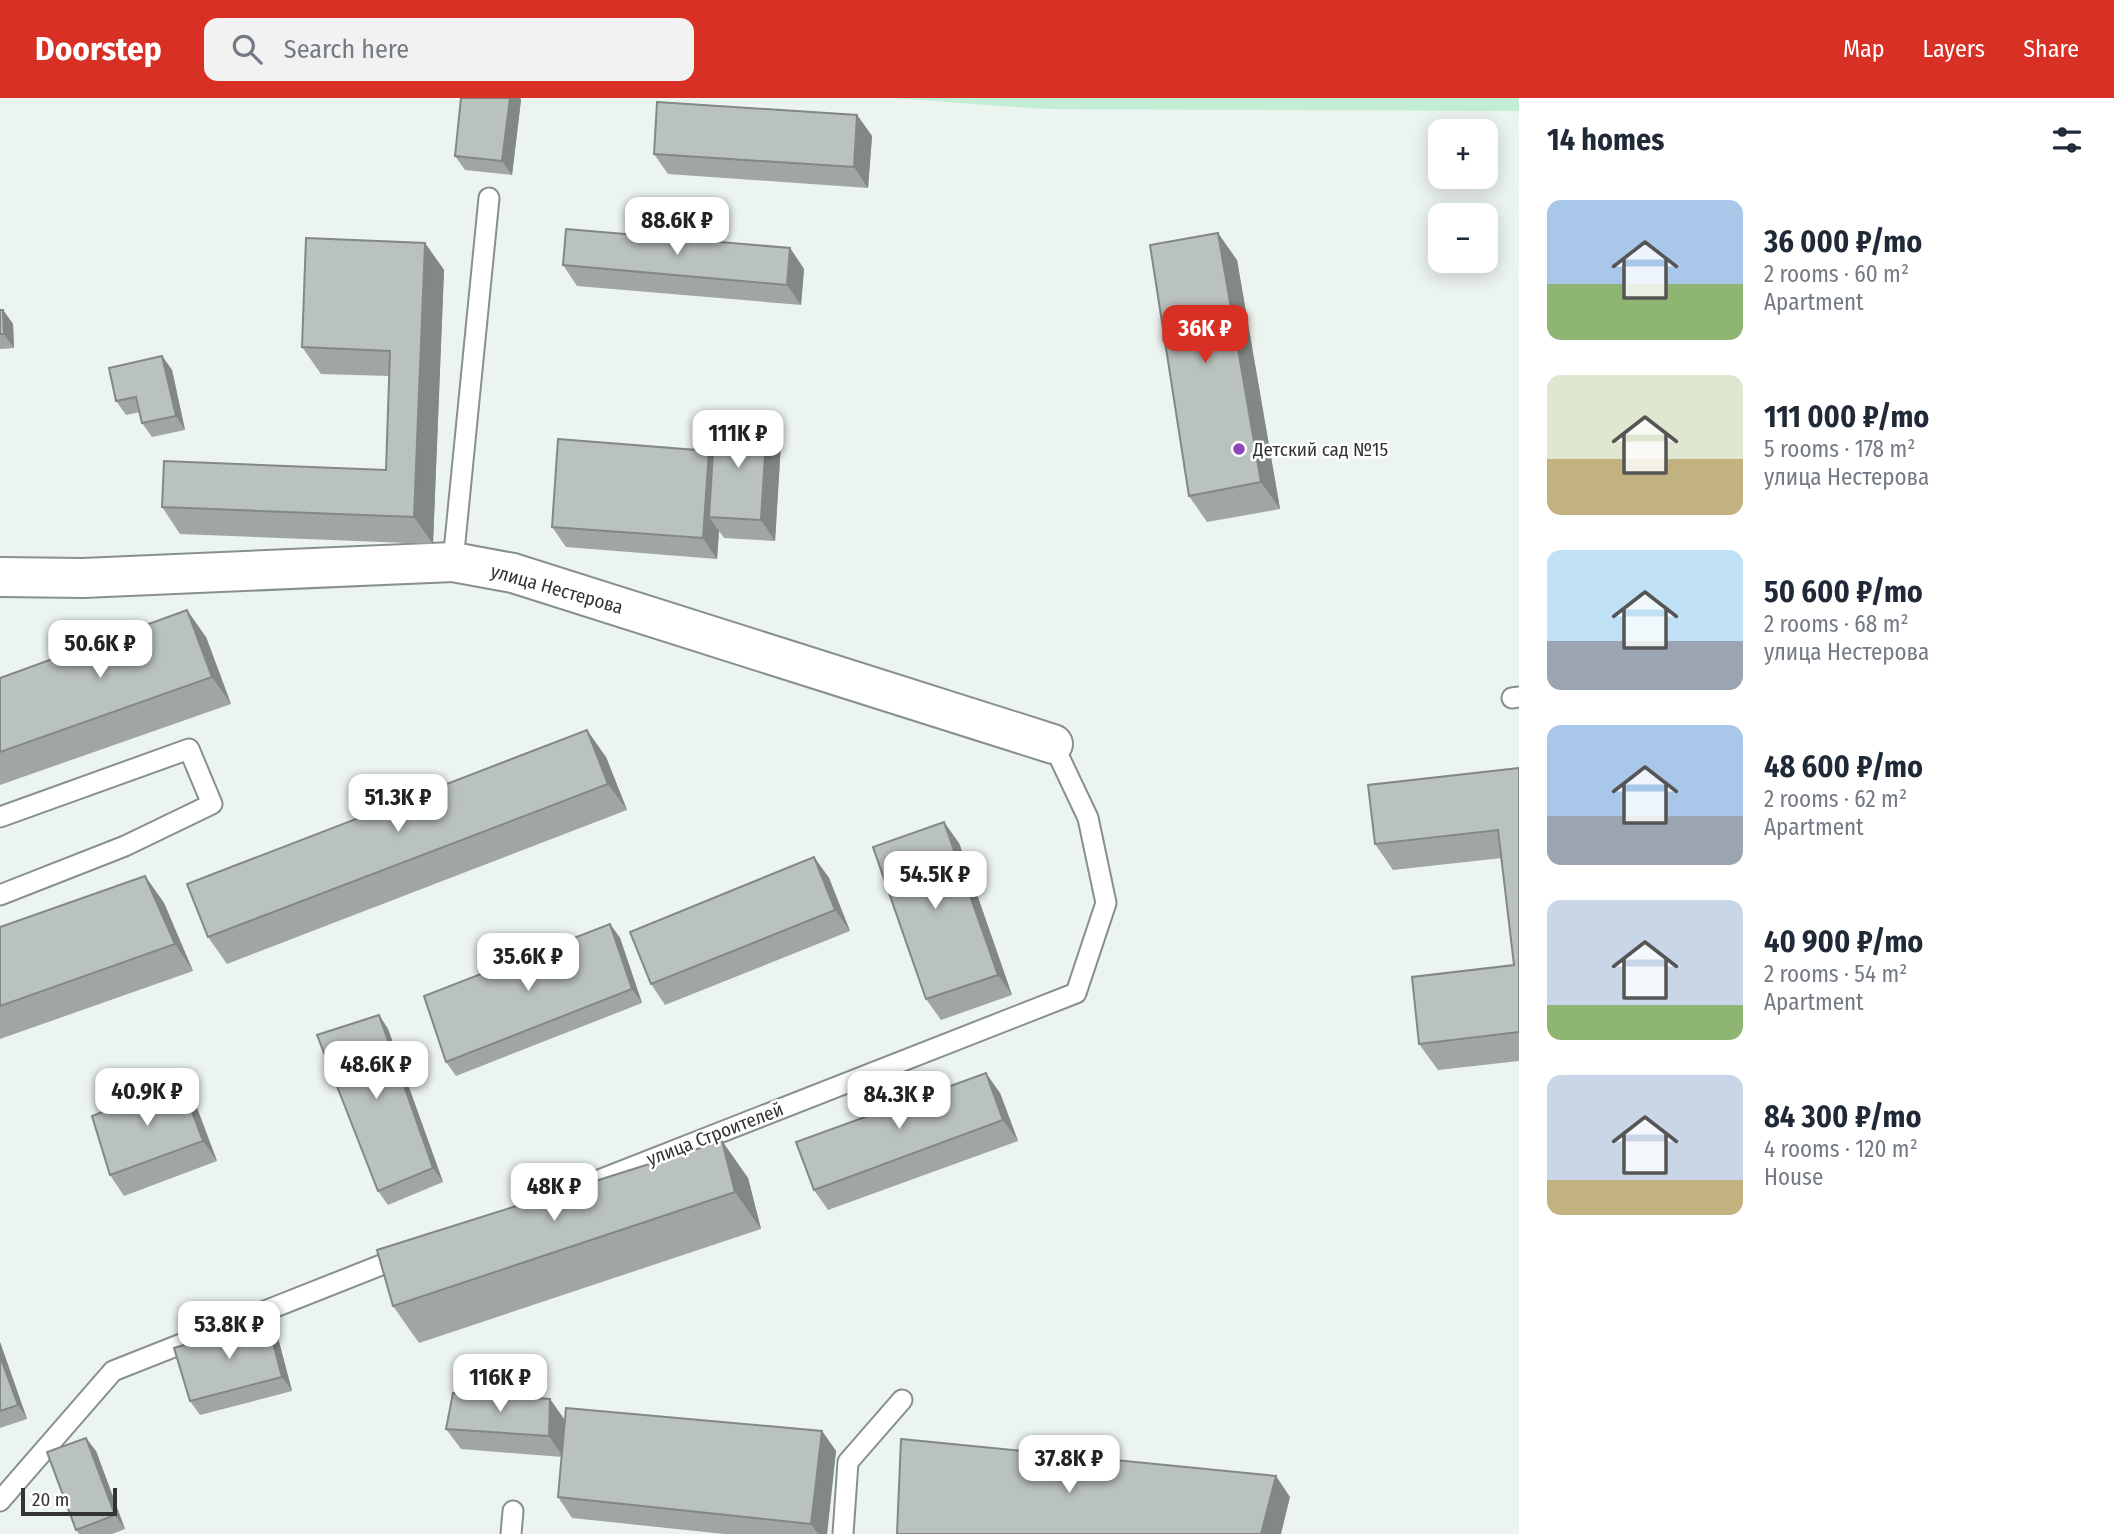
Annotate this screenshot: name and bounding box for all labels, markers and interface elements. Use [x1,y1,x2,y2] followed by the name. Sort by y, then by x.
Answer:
[204,18,694,81] search box
[35,29,162,69] text: Doorstep
[228,30,266,68] icon: search
[284,34,409,65] text: Search here
[1843,35,1885,63] text: Map
[1923,35,1985,63] text: Layers
[2023,35,2079,63] text: Share
[1428,119,1498,273] map controls
[1428,119,1498,189] button: +
[2048,121,2086,159] icon: filters
[1547,122,1664,158] text: 14 homes
[612,198,742,257] pin: 88.6K ₽
[1428,203,1498,273] button: −
[641,206,713,234] text: 88.6K ₽
[1764,224,1922,260] text: 36 000 ₽/mo
[1603,228,1687,312] icon: home
[1764,260,1909,288] text: 2 rooms · 60 m²
[1764,288,1864,316] text: Apartment
[1156,306,1254,365] pin: 36K ₽
[1178,314,1232,342] text: 36K ₽
[1764,399,1929,435] text: 111 000 ₽/mo
[1603,403,1687,487] icon: home
[681,410,795,470] pin: 111K ₽
[709,419,767,447] text: 111K ₽
[1764,435,1915,463] text: 5 rooms · 178 m²
[1252,438,1388,461] place label: Детский сад №15
[1231,441,1247,457] marker: Детский сад №15
[1764,463,1929,491] text: улица Нестерова
[488,559,626,619] street label: улица Нестерова
[1764,574,1923,610] text: 50 600 ₽/mo
[1603,578,1687,662] icon: home
[1764,610,1909,638] text: 2 rooms · 68 m²
[35,620,165,680] pin: 50.6K ₽
[64,629,136,657] text: 50.6K ₽
[1764,638,1929,666] text: улица Нестерова
[1764,749,1923,785] text: 48 600 ₽/mo
[1603,753,1687,837] icon: home
[333,774,463,834] pin: 51.3K ₽
[365,783,431,811] text: 51.3K ₽
[1764,785,1907,813] text: 2 rooms · 62 m²
[1764,813,1864,841] text: Apartment
[870,852,1000,911] pin: 54.5K ₽
[900,860,970,888] text: 54.5K ₽
[1764,924,1923,960] text: 40 900 ₽/mo
[1603,928,1687,1012] icon: home
[463,934,593,993] pin: 35.6K ₽
[493,942,563,970] text: 35.6K ₽
[1764,960,1907,988] text: 2 rooms · 54 m²
[1764,988,1864,1016] text: Apartment
[311,1042,441,1101] pin: 48.6K ₽
[340,1050,412,1078] text: 48.6K ₽
[82,1068,212,1128] pin: 40.9K ₽
[834,1072,964,1131] pin: 84.3K ₽
[111,1077,183,1105] text: 40.9K ₽
[863,1080,935,1108] text: 84.3K ₽
[643,1097,787,1171] street label: улица Строителей
[1764,1099,1921,1135] text: 84 300 ₽/mo
[1603,1103,1687,1187] icon: home
[1764,1135,1918,1163] text: 4 rooms · 120 m²
[1764,1163,1823,1191] text: House
[505,1164,603,1223] pin: 48K ₽
[527,1172,581,1200] text: 48K ₽
[164,1302,294,1361] pin: 53.8K ₽
[194,1310,264,1338] text: 53.8K ₽
[443,1354,557,1414] pin: 116K ₽
[469,1363,531,1391] text: 116K ₽
[1004,1436,1134,1495] pin: 37.8K ₽
[1035,1444,1103,1472] text: 37.8K ₽
[21,1485,117,1517] scale bar
[32,1488,69,1511] text: 20 m

